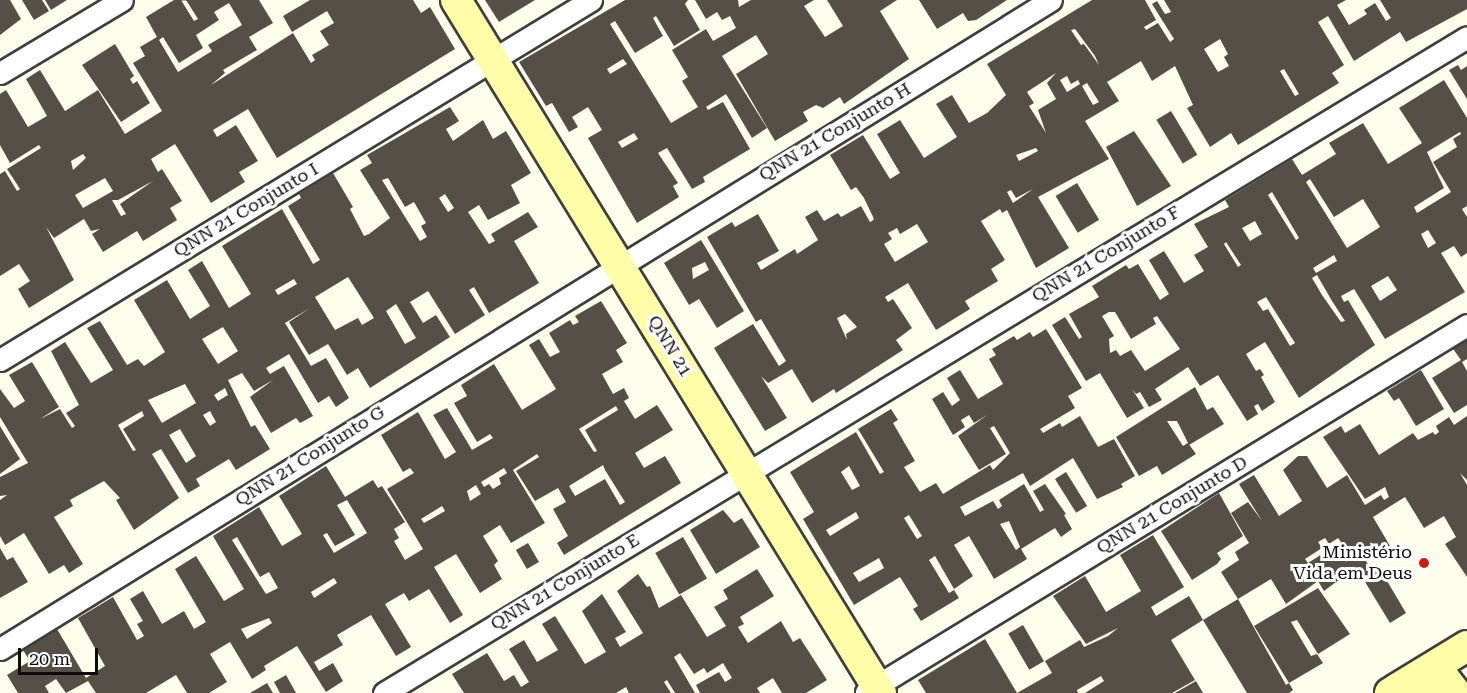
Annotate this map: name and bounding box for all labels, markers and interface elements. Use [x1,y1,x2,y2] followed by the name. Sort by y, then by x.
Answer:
[755,78,915,186] street label: QNN 21 Conjunto H
[170,158,322,262] street label: QNN 21 Conjunto I
[1028,201,1184,307] street label: QNN 21 Conjunto F
[643,311,697,381] street label: QNN 21
[231,401,389,511] street label: QNN 21 Conjunto G
[1093,451,1251,559] street label: QNN 21 Conjunto D
[487,529,643,635] street label: QNN 21 Conjunto E
[1293,542,1412,584] place label: Ministério Vida em Deus
[1417,556,1431,570] marker: Ministério Vida em Deus
[21,636,100,674] scale bar
[29,648,70,669] text: 20 m

